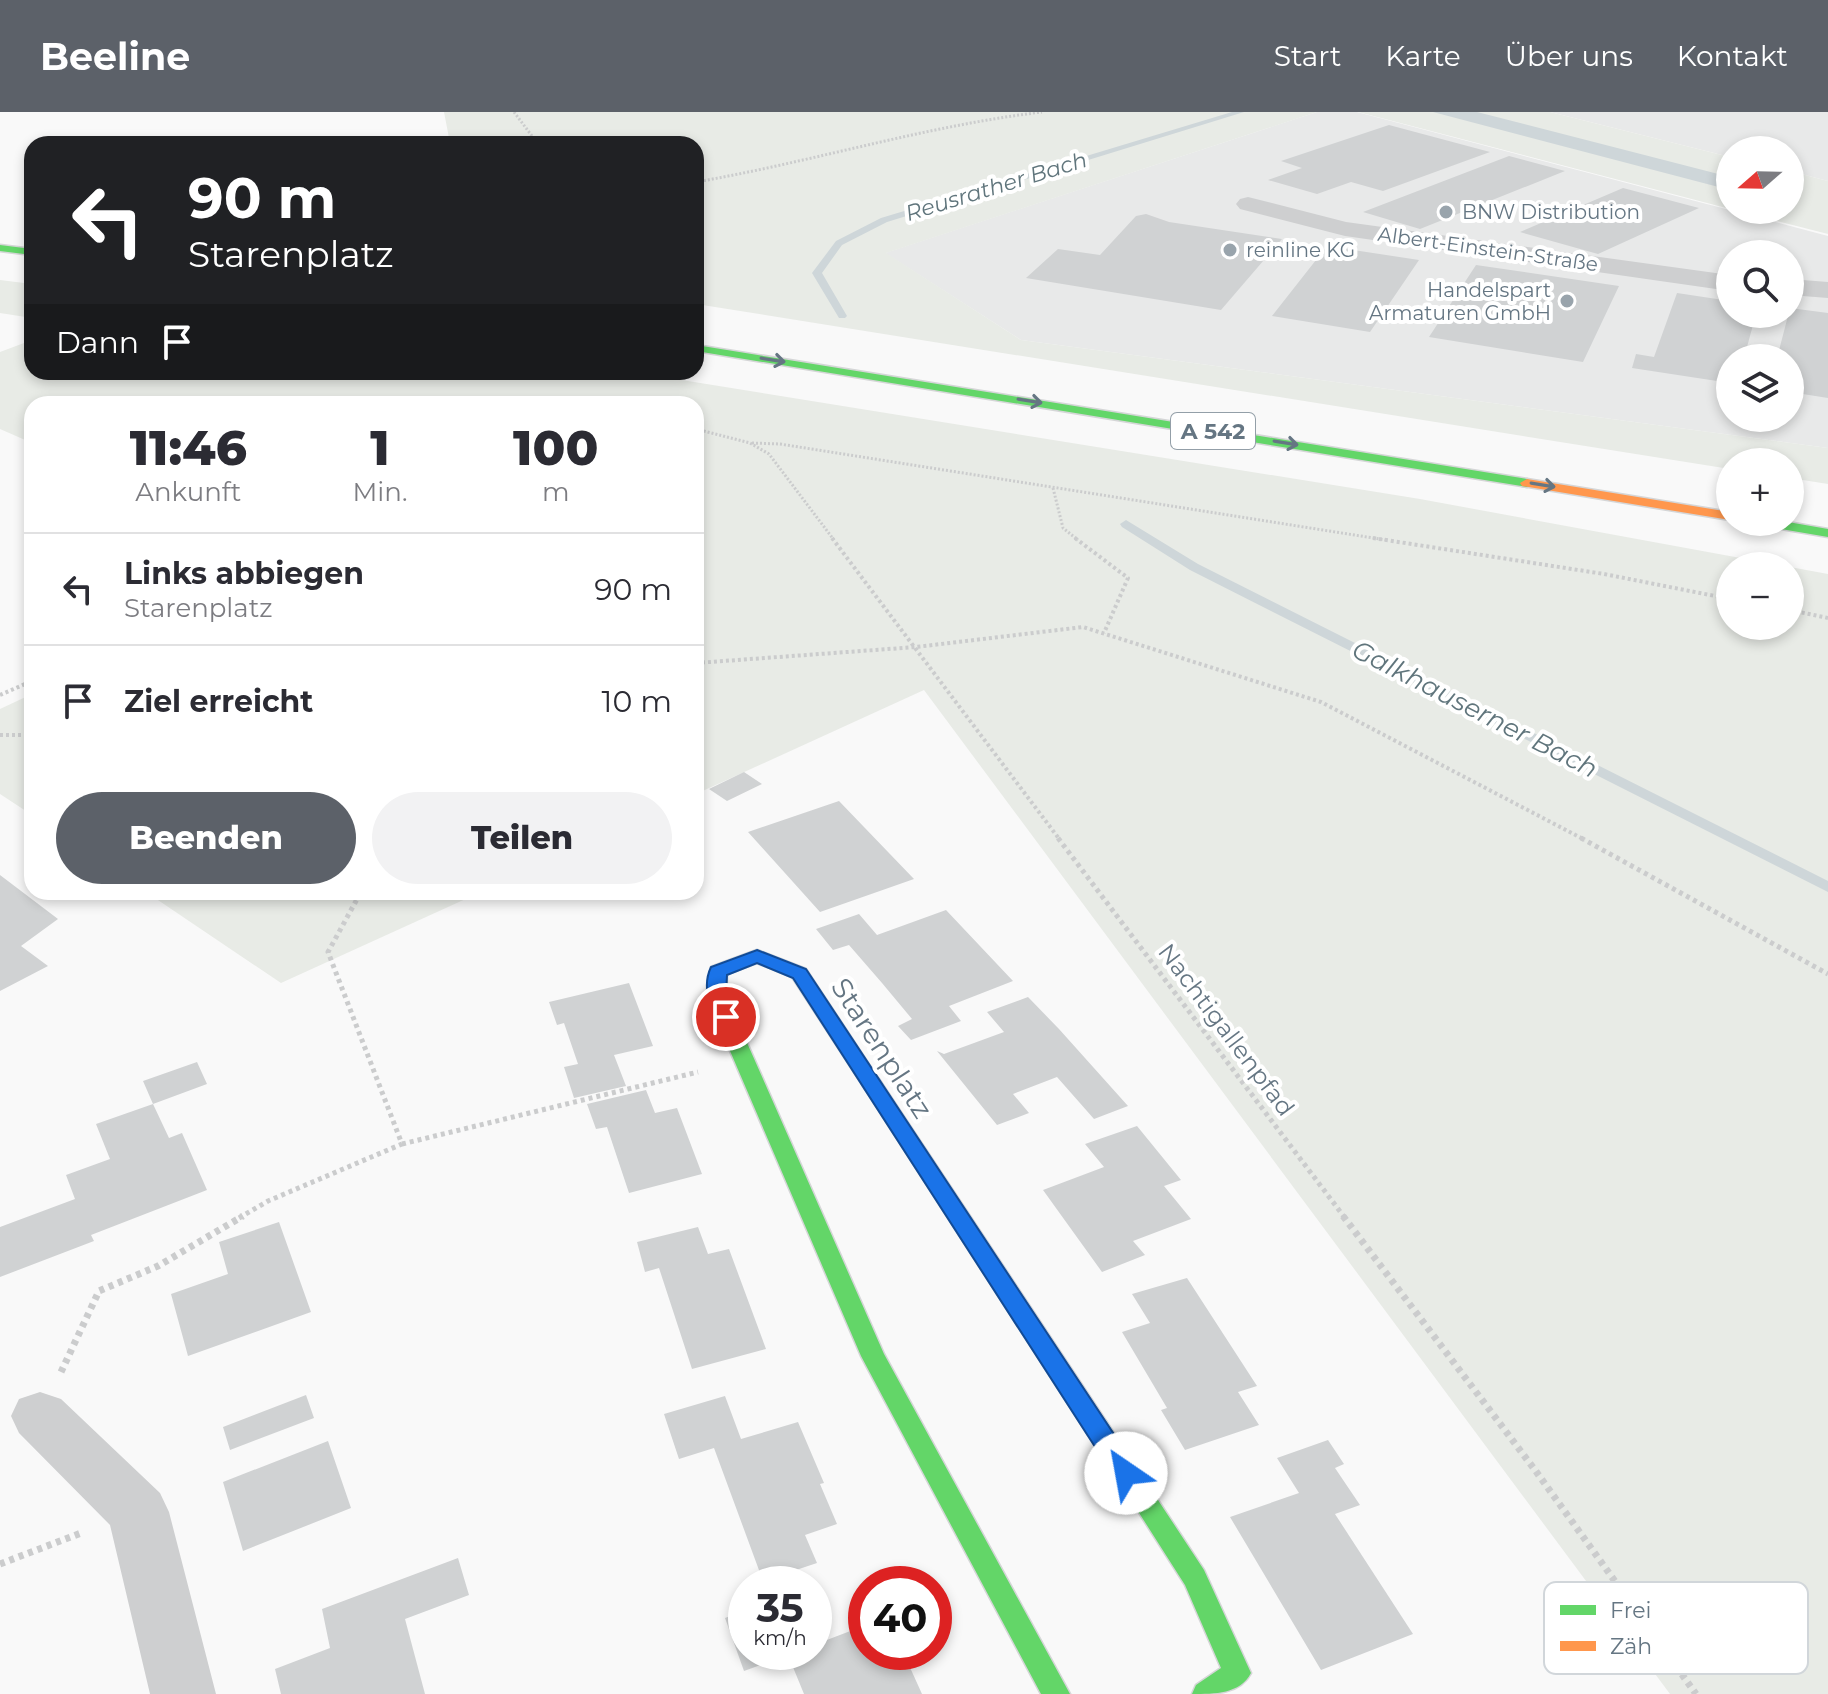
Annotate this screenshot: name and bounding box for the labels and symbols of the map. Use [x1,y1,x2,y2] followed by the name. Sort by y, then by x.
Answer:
[1716,136,1804,224] north arrow
[902,146,1090,227] water label: Reusrather Bach
[1462,200,1640,224] place label: BNW Distribution
[1437,203,1455,221] marker: BNW Distribution
[1376,222,1600,276] street label: Albert-Einstein-Straße
[1246,238,1355,262] place label: reinline KG
[1221,241,1239,259] marker: reinline KG
[1369,278,1551,325] place label: Handelspart Armaturen GmbH
[1558,292,1576,310] marker: Handelspart Armaturen GmbH
[760,354,785,369] one-way arrow
[1017,394,1042,409] one-way arrow
[1171,413,1255,449] road number: A 542
[1273,436,1299,451] one-way arrow
[1530,479,1555,494] one-way arrow
[1347,633,1603,785] water label: Galkhauserner Bach
[1152,938,1301,1122] street label: Nachtigallenpfad
[824,972,940,1124] street label: Starenplatz
[692,983,760,1051] pin
[1084,1431,1168,1515] position arrow
[848,1566,952,1670] speed limit sign: 40
[1544,1582,1808,1674] legend
[1610,1597,1651,1624] text: Frei
[1610,1633,1652,1660] text: Zäh

